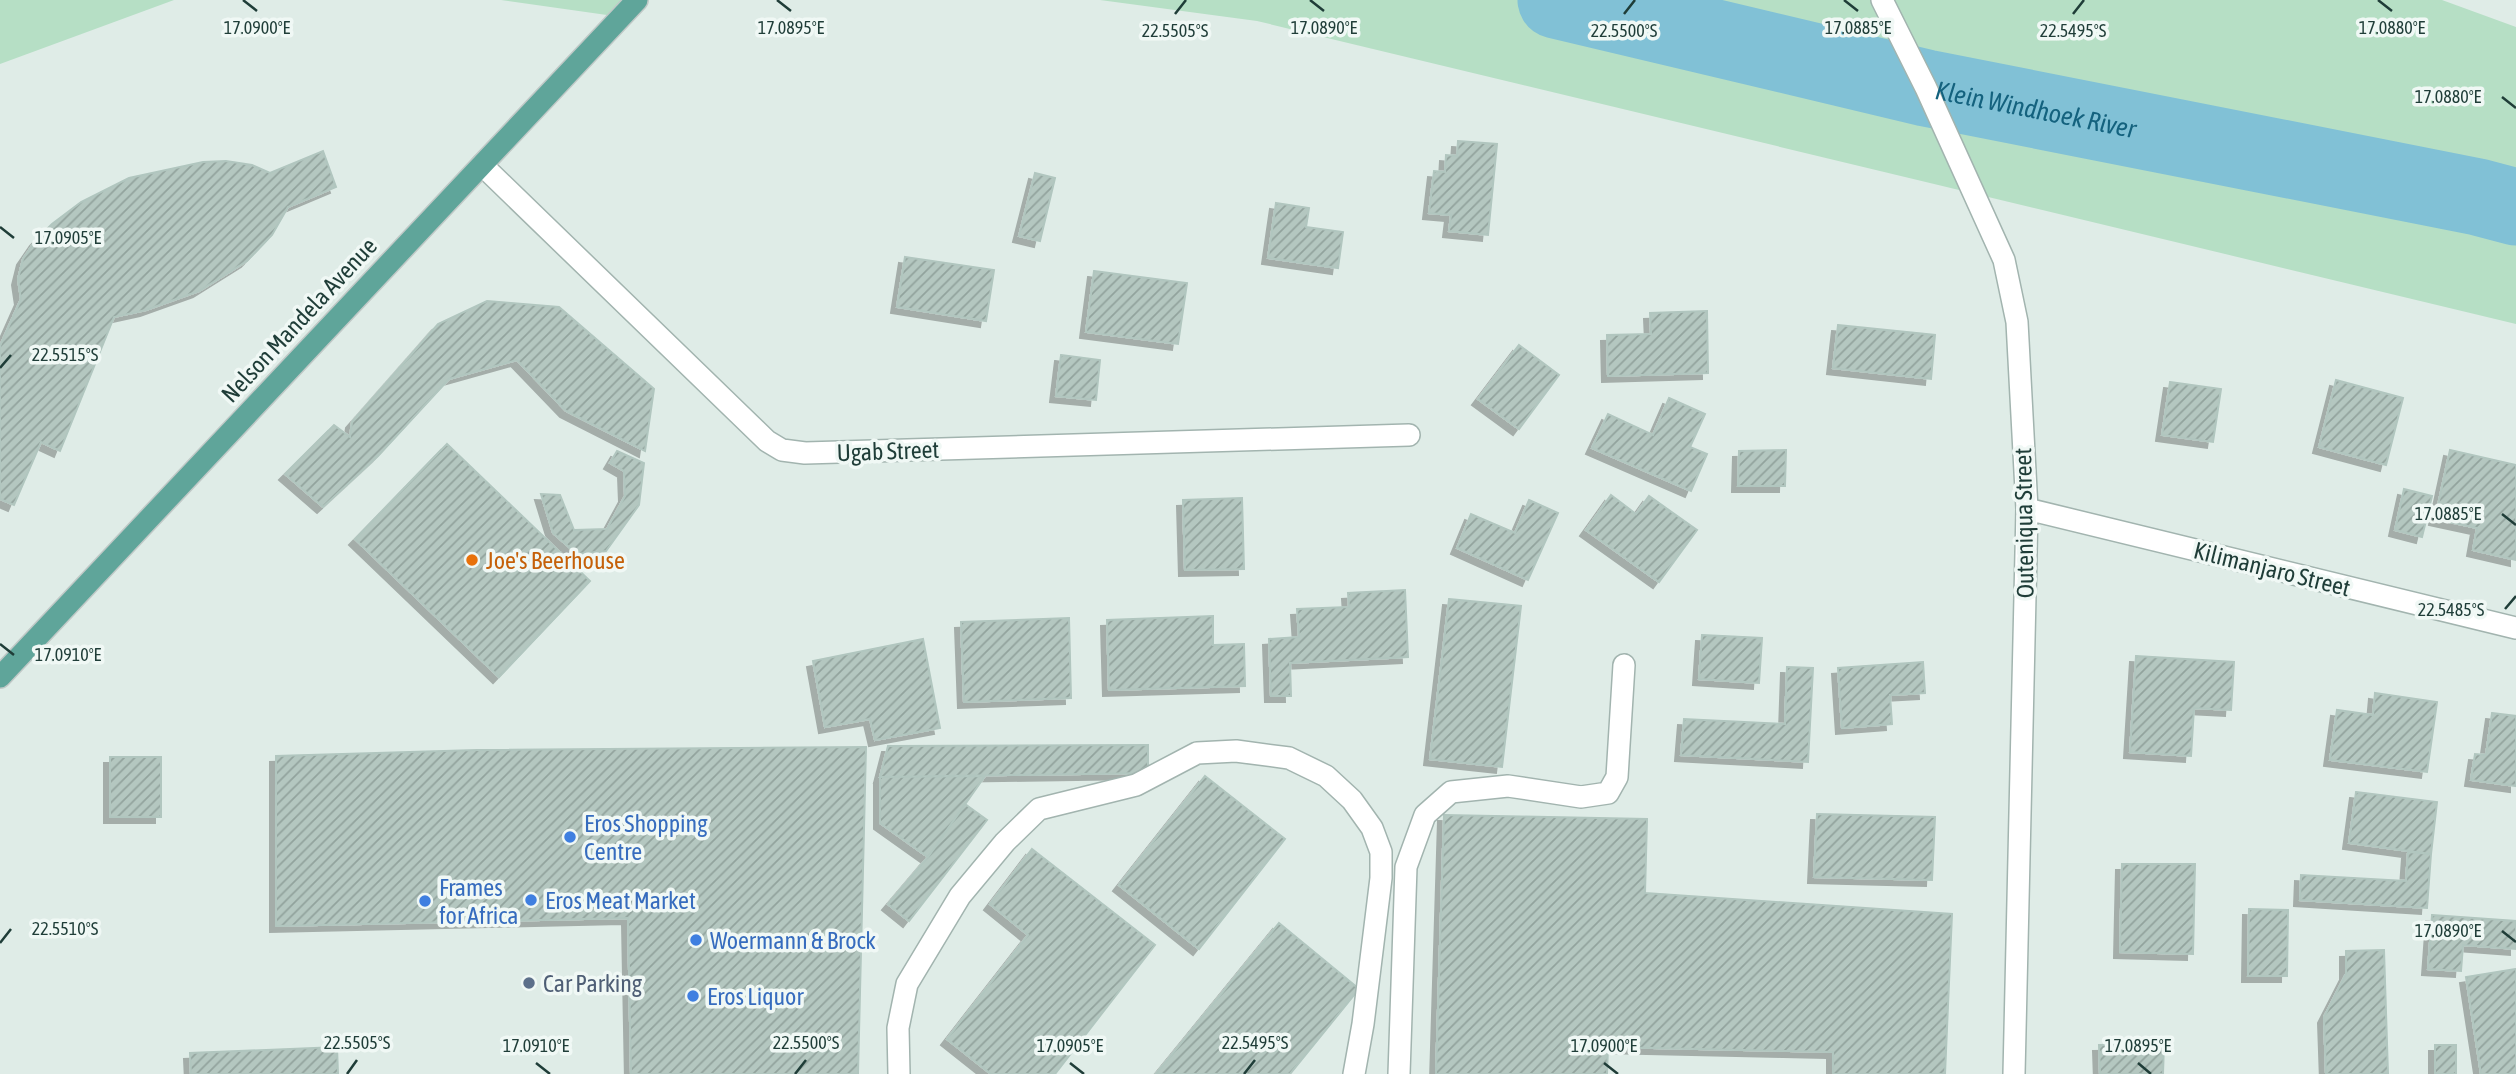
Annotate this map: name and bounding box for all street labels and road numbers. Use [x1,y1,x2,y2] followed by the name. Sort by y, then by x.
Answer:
[216,232,382,408] street label: Nelson Mandela Avenue
[836,436,940,466] street label: Ugab Street
[2009,447,2039,598] street label: Outeniqua Street
[2191,537,2353,601] street label: Kilimanjaro Street

